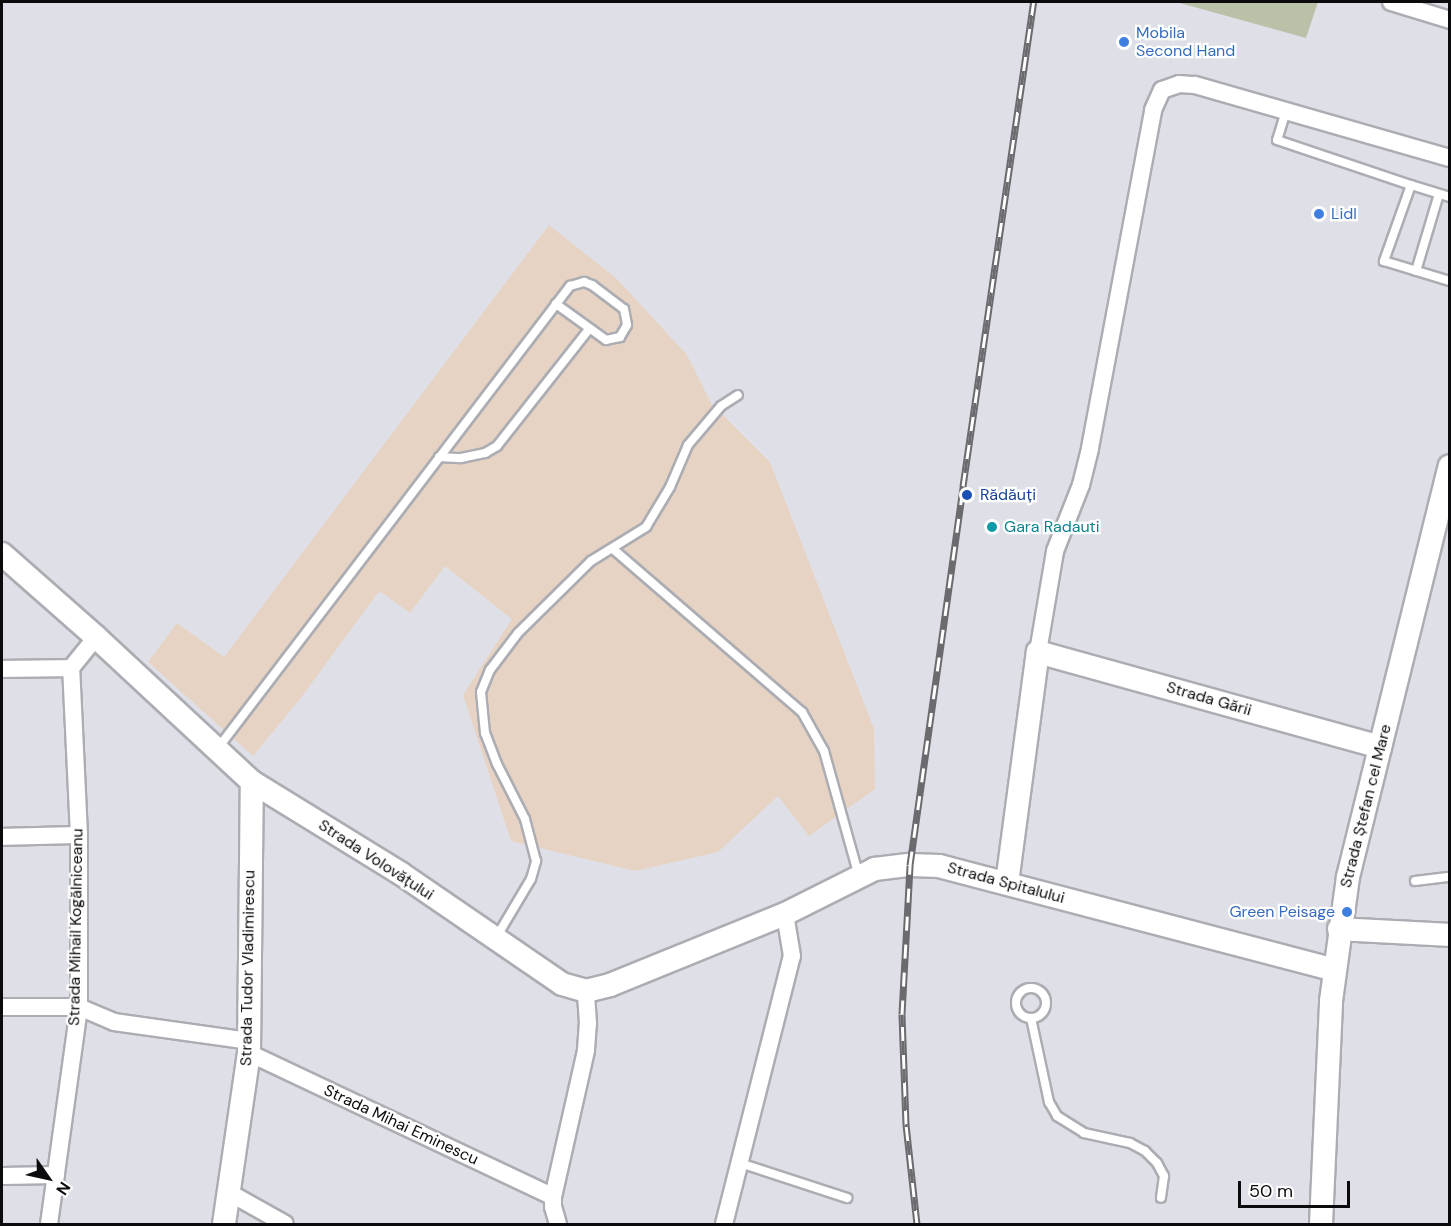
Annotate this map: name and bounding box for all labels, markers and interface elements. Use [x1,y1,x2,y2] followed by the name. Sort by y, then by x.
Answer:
[1136,23,1235,61] place label: Mobila Second Hand
[1117,35,1131,49] marker: Mobila Second Hand
[1331,204,1357,224] place label: Lidl
[1312,207,1326,221] marker: Lidl
[980,485,1036,505] place label: Rădăuți
[958,486,976,504] marker: Rădăuți
[1004,517,1100,537] place label: Gara Radauti
[985,520,999,534] marker: Gara Radauti
[1164,678,1254,720] street label: Strada Gării
[1336,722,1396,890] street label: Strada Ștefan cel Mare
[315,816,437,904] street label: Strada Volovățului
[65,828,87,1026] street label: Strada Mihail Kogălniceanu
[945,858,1067,908] street label: Strada Spitalului
[237,870,259,1066] street label: Strada Tudor Vladimirescu
[1229,902,1335,922] place label: Green Peisage
[1340,905,1354,919] marker: Green Peisage
[321,1081,481,1169] street label: Strada Mihai Eminescu
[18,1148,78,1208] north arrow
[1241,1169,1354,1207] scale bar
[51,1178,75,1199] text: N
[1249,1179,1293,1203] text: 50 m

